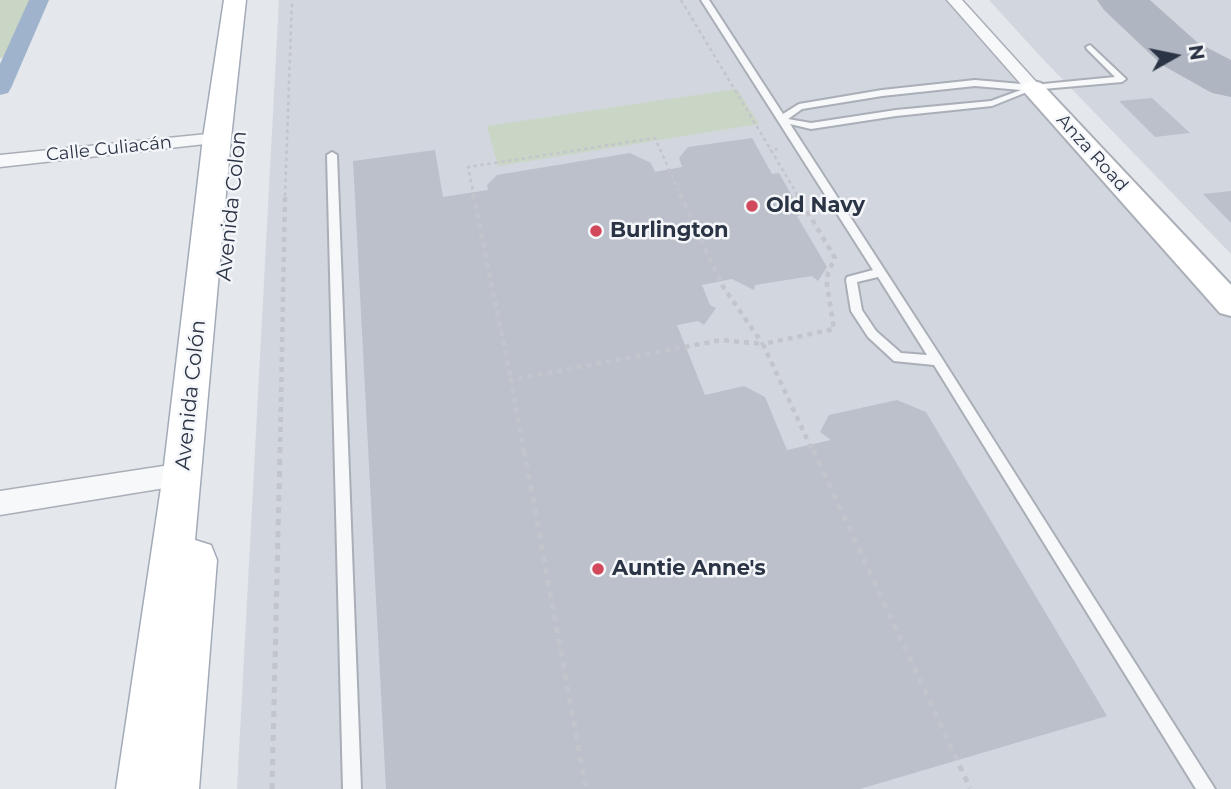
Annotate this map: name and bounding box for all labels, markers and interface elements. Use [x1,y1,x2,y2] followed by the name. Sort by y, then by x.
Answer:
[1140,21,1210,91] north arrow
[1184,43,1209,62] text: N
[1052,110,1132,196] street label: Anza Road
[212,130,252,282] street label: Avenida Colon
[45,132,173,166] street label: Calle Culiacán
[766,193,865,219] place label: Old Navy
[744,198,760,214] marker: Old Navy
[610,218,728,244] place label: Burlington
[588,223,604,239] marker: Burlington
[171,319,211,471] street label: Avenida Colón
[612,556,766,582] place label: Auntie Anne's
[590,561,606,577] marker: Auntie Anne's

